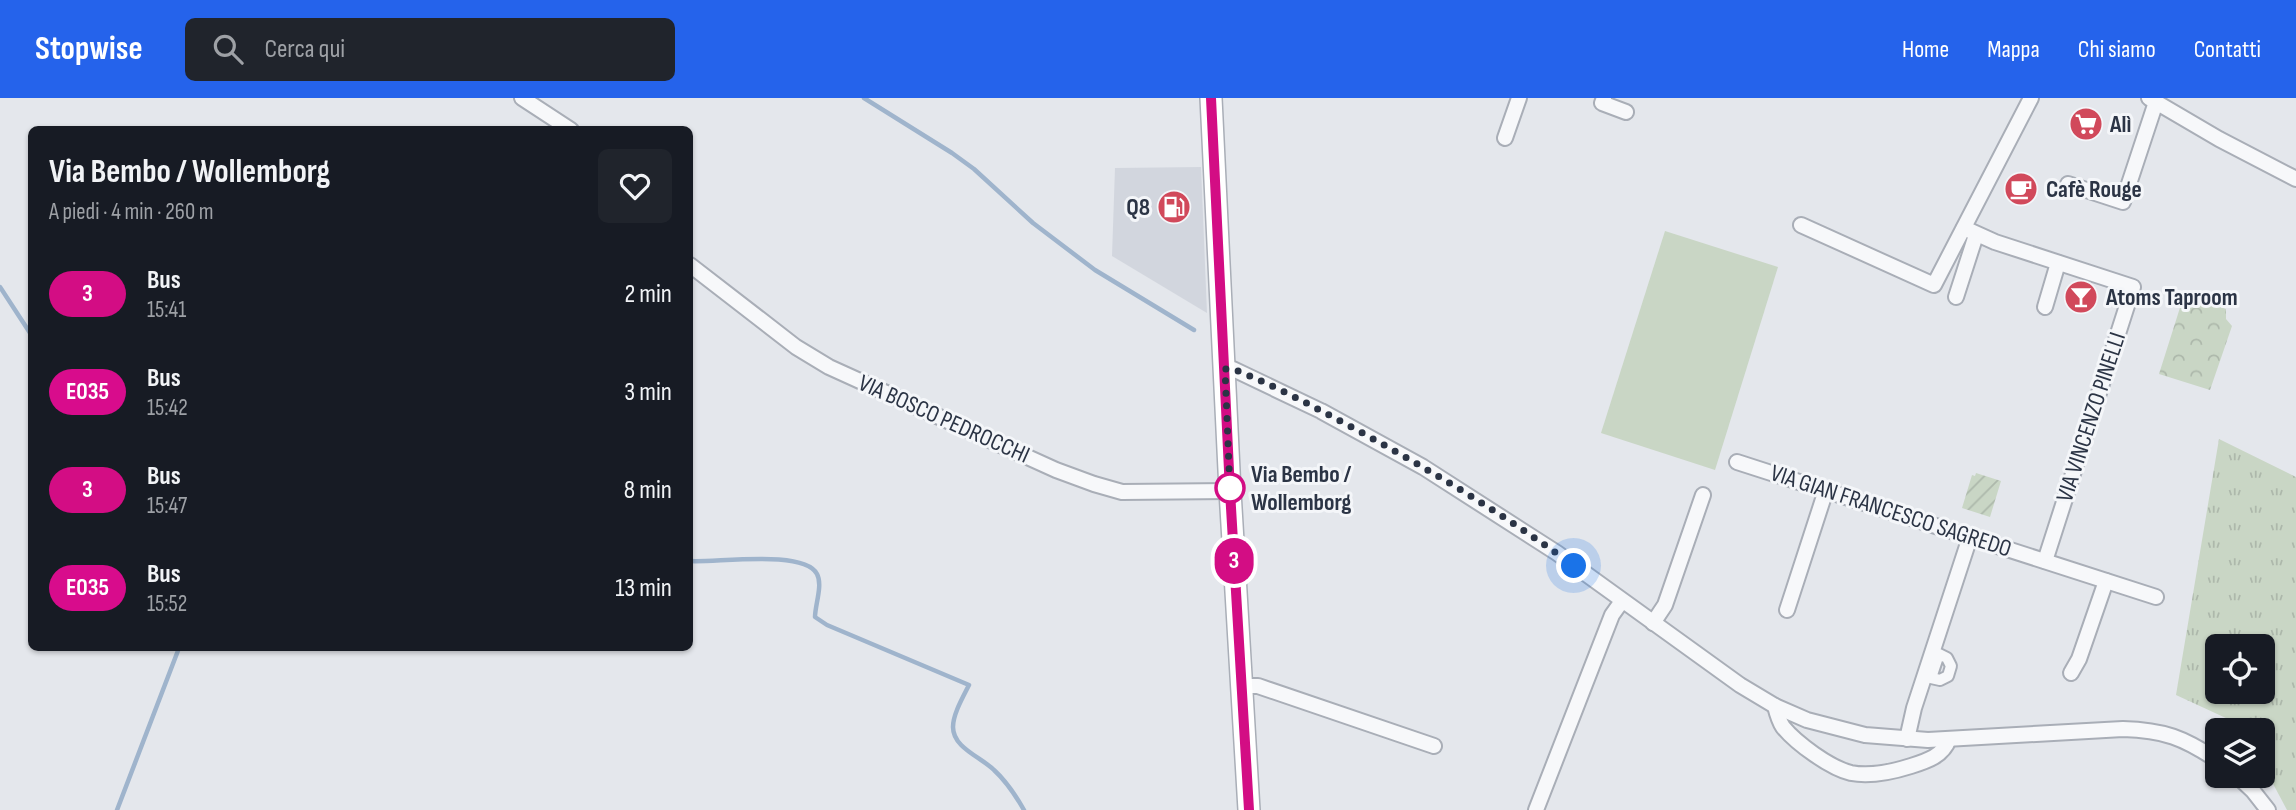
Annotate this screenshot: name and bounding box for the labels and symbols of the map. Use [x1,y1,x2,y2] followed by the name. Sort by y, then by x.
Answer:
[2067,105,2105,143] supermarket icon: Alì
[2109,110,2131,139] place label: Alì
[2002,170,2040,208] cafe icon: Cafè Rouge
[2046,175,2142,204] place label: Cafè Rouge
[1155,188,1193,226] fuel station icon: Q8
[1126,193,1150,222] place label: Q8
[2062,278,2100,316] bar icon: Atoms Taproom
[2105,283,2238,312] place label: Atoms Taproom
[2050,329,2132,505] street label: VIA VINCENZO PINELLI
[854,368,1034,470] street label: VIA BOSCO PEDROCCHI
[1767,458,2015,564] street label: VIA GIAN FRANCESCO SAGREDO
[1251,460,1351,517] place label: Via Bembo / Wollemborg
[1215,473,1245,503] marker: Via Bembo / Wollemborg
[1211,538,1257,584] line badge: 3
[1556,548,1591,583] your location

